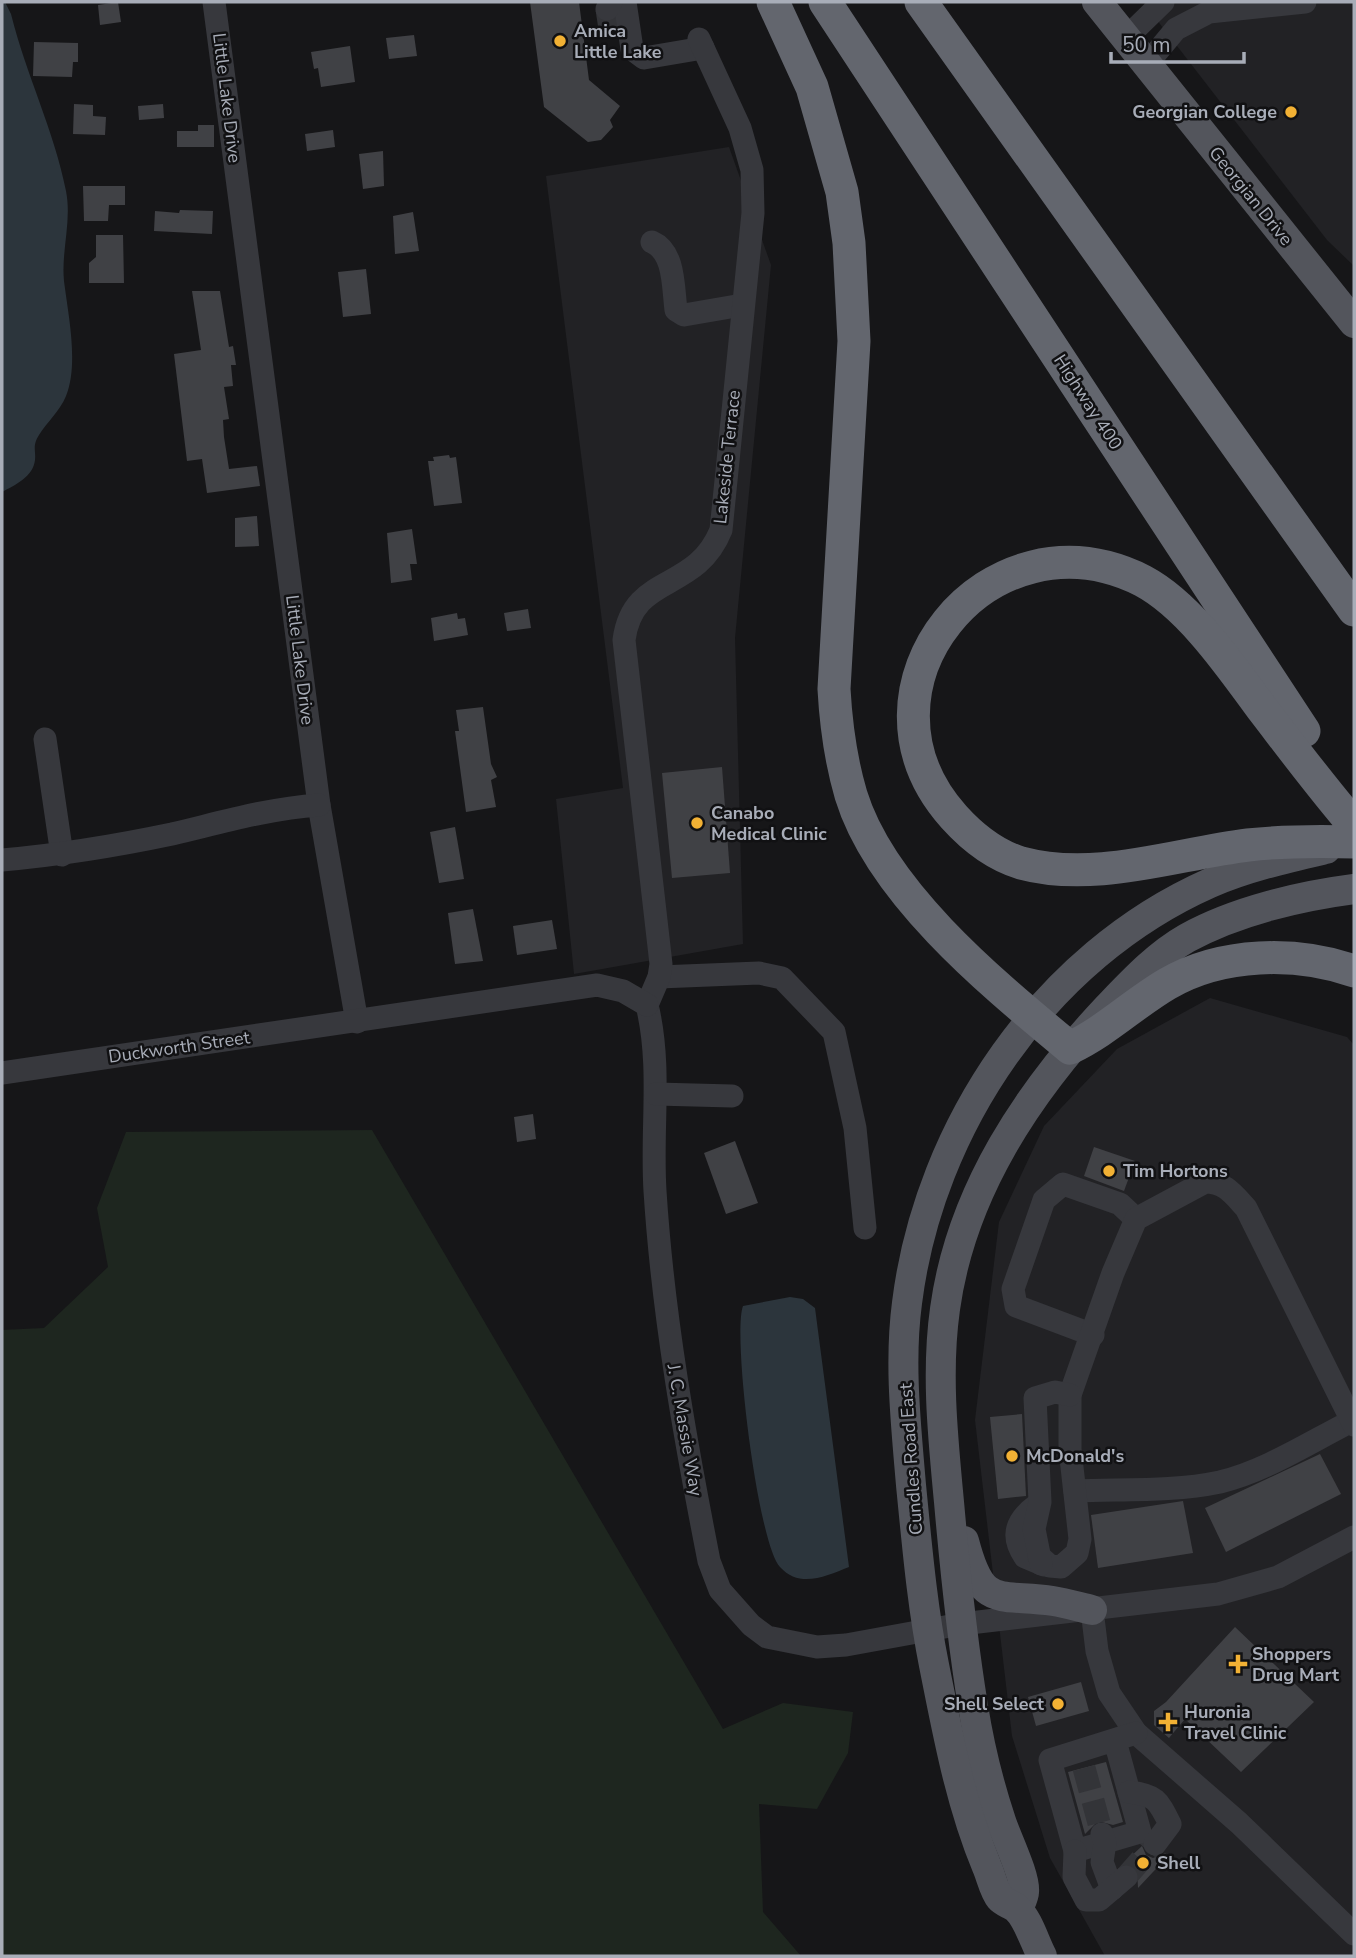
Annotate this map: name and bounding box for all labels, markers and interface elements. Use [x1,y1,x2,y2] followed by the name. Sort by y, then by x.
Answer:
[574,19,662,64] place label: Amica Little Lake
[1111,21,1244,65] scale bar
[1122,31,1171,59] text: 50 m
[207,32,247,164] street label: Little Lake Drive
[552,33,568,49] marker: Amica Little Lake
[1132,100,1277,124] place label: Georgian College
[1283,104,1299,120] marker: Georgian College
[1204,142,1298,250] street label: Georgian Drive
[1048,350,1128,454] street label: Highway 400
[708,389,746,525] street label: Lakeside Terrace
[280,594,320,726] street label: Little Lake Drive
[711,801,827,846] place label: Canabo Medical Clinic
[689,815,705,831] marker: Canabo Medical Clinic
[107,1025,252,1069] street label: Duckworth Street
[1123,1159,1228,1183] place label: Tim Hortons
[1101,1163,1117,1179] marker: Tim Hortons
[661,1361,709,1499] street label: J. C. Massie Way
[894,1382,928,1536] street label: Cundles Road East
[1026,1444,1124,1468] place label: McDonald's
[1004,1448,1020,1464] marker: McDonald's
[1252,1642,1339,1687] place label: Shoppers Drug Mart
[1230,1656,1246,1672] marker: Shoppers Drug Mart
[944,1692,1044,1716] place label: Shell Select
[1050,1696,1066,1712] marker: Shell Select
[1184,1700,1287,1745] place label: Huronia Travel Clinic
[1158,1712,1178,1732] marker: Huronia Travel Clinic
[1157,1851,1200,1875] place label: Shell
[1135,1855,1151,1871] marker: Shell

